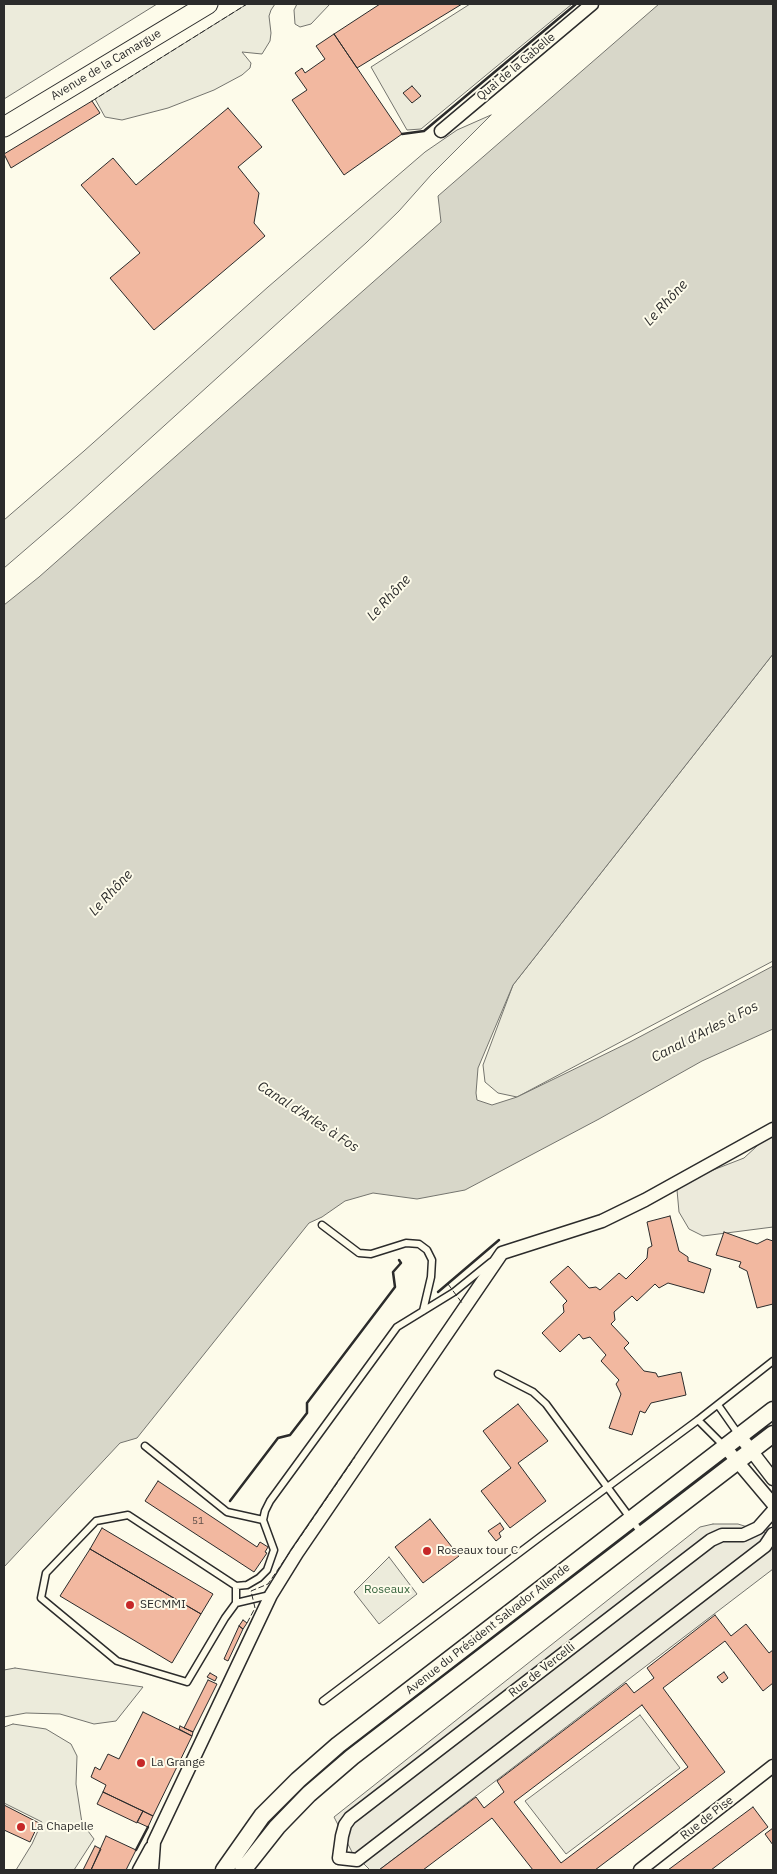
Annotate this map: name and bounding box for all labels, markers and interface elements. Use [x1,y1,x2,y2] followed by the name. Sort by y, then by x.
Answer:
[48,26,164,104] street label: Avenue de la Camargue
[474,30,558,104] street label: Quai de la Gabelle
[641,277,691,329] water label: Le Rhône
[364,572,414,624] water label: Le Rhône
[86,867,136,919] water label: Le Rhône
[649,998,761,1066] water label: Canal d'Arles à Fos
[254,1078,362,1156] water label: Canal d'Arles à Fos
[192,1515,204,1527] house number: 51
[437,1544,518,1558] place label: Roseaux tour C
[421,1545,433,1557] marker: Roseaux tour C
[403,1560,573,1698] street label: Avenue du Président Salvador Allende
[364,1583,410,1597] park label: Roseaux
[140,1598,186,1612] place label: SECMMI
[124,1599,136,1611] marker: SECMMI
[506,1640,578,1700] street label: Rue de Vercelli
[151,1756,205,1770] place label: La Grange
[135,1757,147,1769] marker: La Grange
[678,1793,736,1843] street label: Rue de Pise
[31,1820,94,1834] place label: La Chapelle
[15,1821,27,1833] marker: La Chapelle

